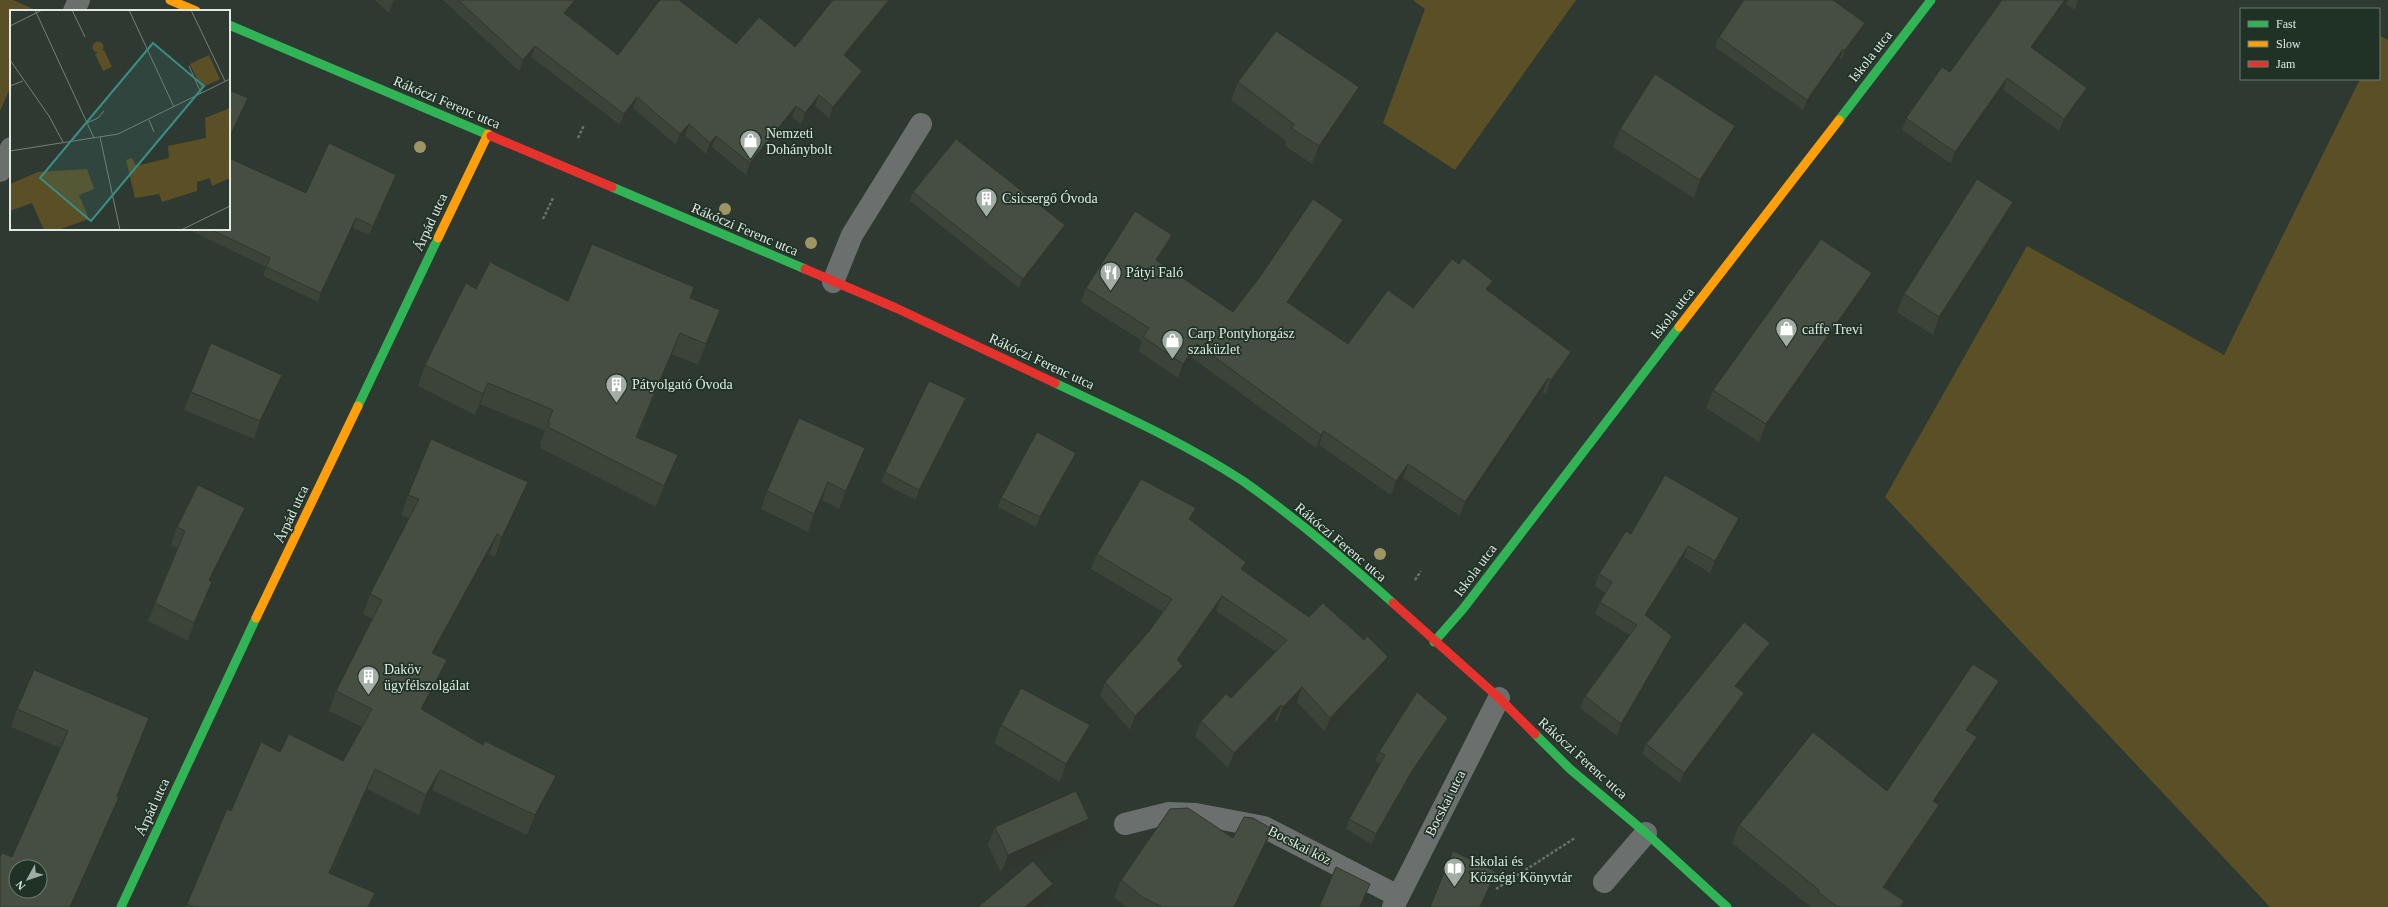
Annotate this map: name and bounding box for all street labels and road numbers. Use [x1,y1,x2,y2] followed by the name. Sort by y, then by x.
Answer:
[1846,27,1896,85] street label: Iskola utca
[391,73,503,132] street label: Rákóczi Ferenc utca
[410,190,451,253] street label: Árpád utca
[689,200,801,259] street label: Rákóczi Ferenc utca
[1648,284,1698,342] street label: Iskola utca
[987,331,1097,393] street label: Rákóczi Ferenc utca
[271,482,312,545] street label: Árpád utca
[1292,500,1390,585] street label: Rákóczi Ferenc utca
[1451,541,1500,599] street label: Iskola utca
[1535,715,1631,803] street label: Rákóczi Ferenc utca
[1422,767,1469,839] street label: Bocskai utca
[132,775,173,838] street label: Árpád utca
[1266,823,1334,868] street label: Bocskai köz

